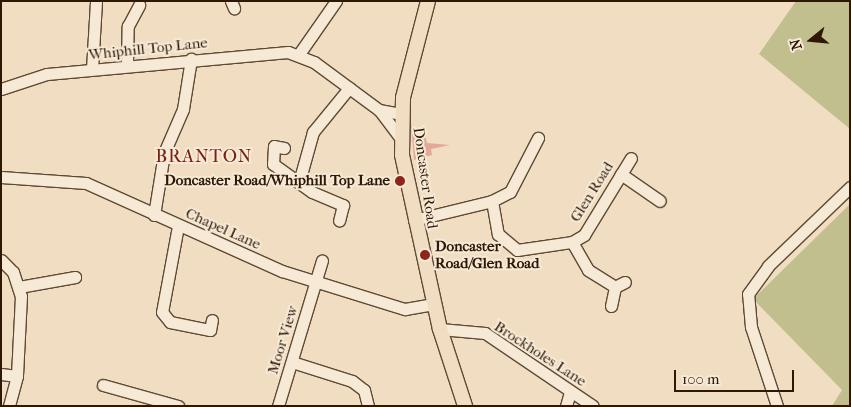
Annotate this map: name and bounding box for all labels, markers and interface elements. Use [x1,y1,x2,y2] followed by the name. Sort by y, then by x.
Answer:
[786,15,836,65] north arrow
[88,34,208,64] street label: Whiphill Top Lane
[786,37,806,52] text: N
[409,126,441,230] street label: Doncaster Road
[155,146,253,168] district label: BRANTON
[567,159,617,225] street label: Glen Road
[164,172,390,190] place label: Doncaster Road/Whiphill Top Lane
[394,175,406,187] marker: Doncaster Road/Whiphill Top Lane
[183,204,263,254] street label: Chapel Lane
[435,237,539,272] place label: Doncaster Road/Glen Road
[419,249,431,261] marker: Doncaster Road/Glen Road
[264,304,302,376] street label: Moor View
[491,318,589,390] street label: Brockholes Lane
[676,360,796,392] scale bar
[682,370,720,388] text: 100 m

